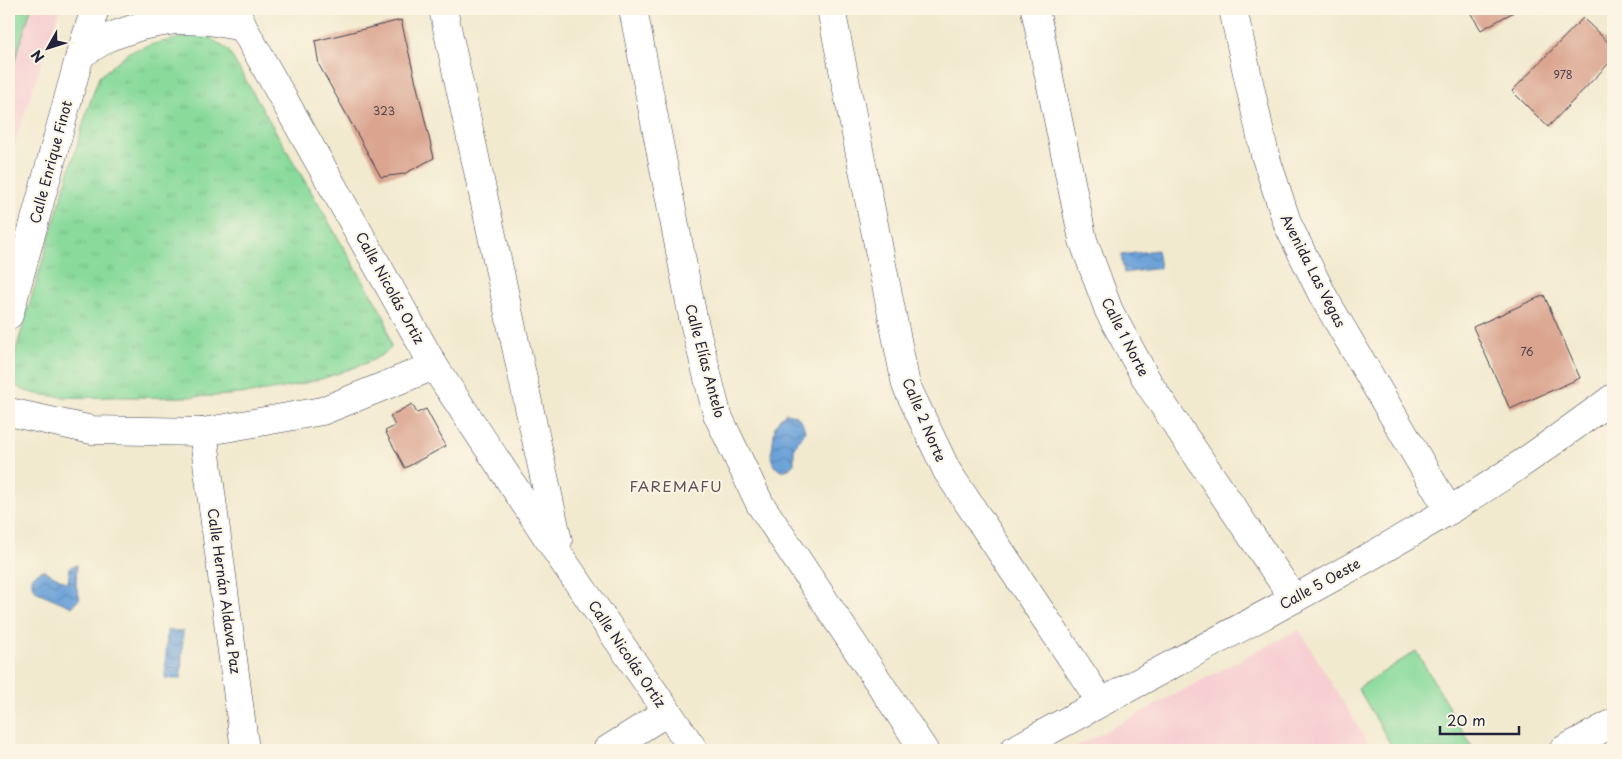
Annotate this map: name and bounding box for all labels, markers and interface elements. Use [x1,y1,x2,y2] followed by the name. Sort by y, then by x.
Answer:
[22,22,72,72] north arrow
[26,46,49,67] text: N
[1553,66,1573,83] house number: 978
[24,98,77,226] street label: Calle Enrique Finot
[373,102,395,119] house number: 323
[1276,211,1351,331] street label: Avenida Las Vegas
[351,228,430,348] street label: Calle Nicolás Ortiz
[1097,294,1154,380] street label: Calle 1 Norte
[680,302,731,420] street label: Calle Elías Antelo
[1520,343,1534,360] house number: 76
[897,374,952,465] street label: Calle 2 Norte
[629,474,723,497] district label: FAREMAFU
[202,507,247,675] street label: Calle Hernán Aldava Paz
[1276,553,1364,614] street label: Calle 5 Oeste
[584,596,671,712] street label: Calle Nicolás Ortiz
[1440,704,1518,736] scale bar
[1447,708,1486,731] text: 20 m

